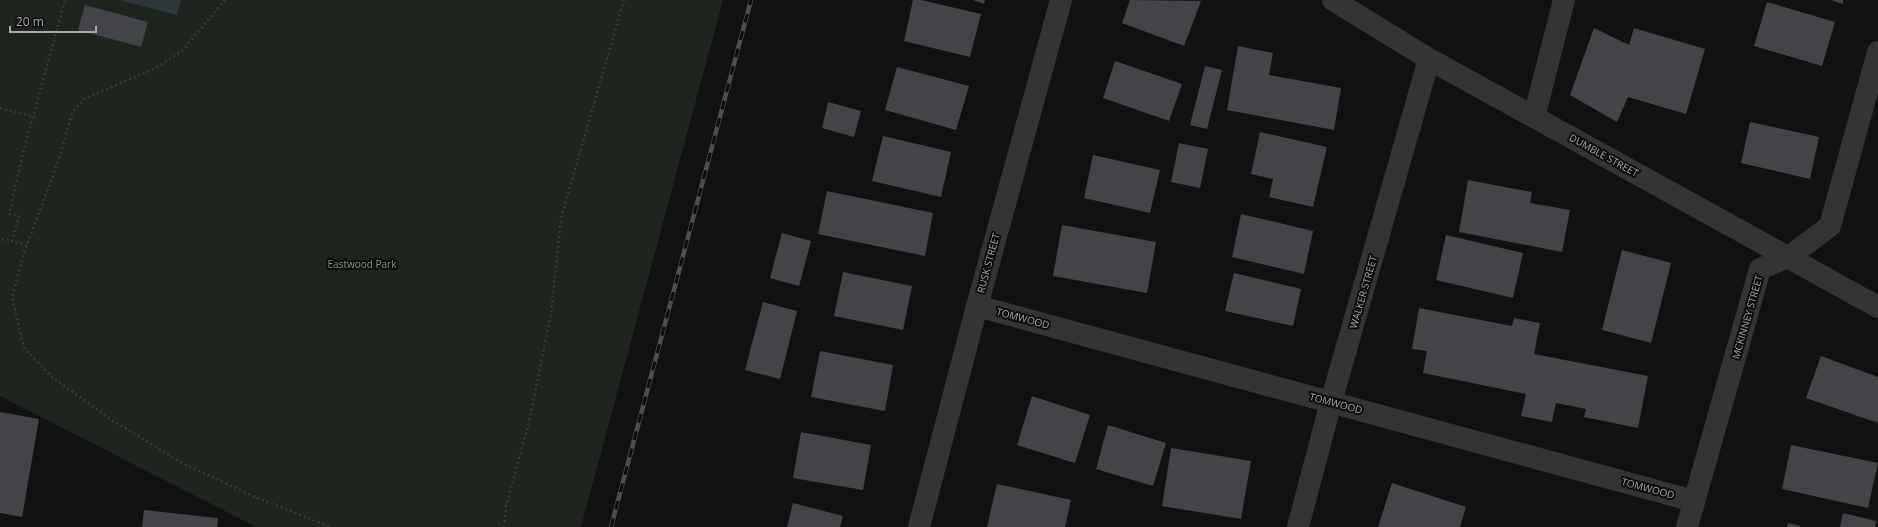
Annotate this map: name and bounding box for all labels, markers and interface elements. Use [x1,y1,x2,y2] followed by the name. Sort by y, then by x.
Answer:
[10,8,96,34] scale bar
[16,13,44,30] text: 20 m
[1567,130,1642,180] street label: DUMBLE STREET
[973,231,1003,294] street label: RUSK STREET
[1346,254,1380,330] street label: WALKER STREET
[328,257,397,271] park label: Eastwood Park
[1728,273,1766,361] street label: MCKINNEY STREET
[995,304,1051,332] street label: TOMWOOD
[1308,389,1364,417] street label: TOMWOOD
[1620,474,1676,502] street label: TOMWOOD

